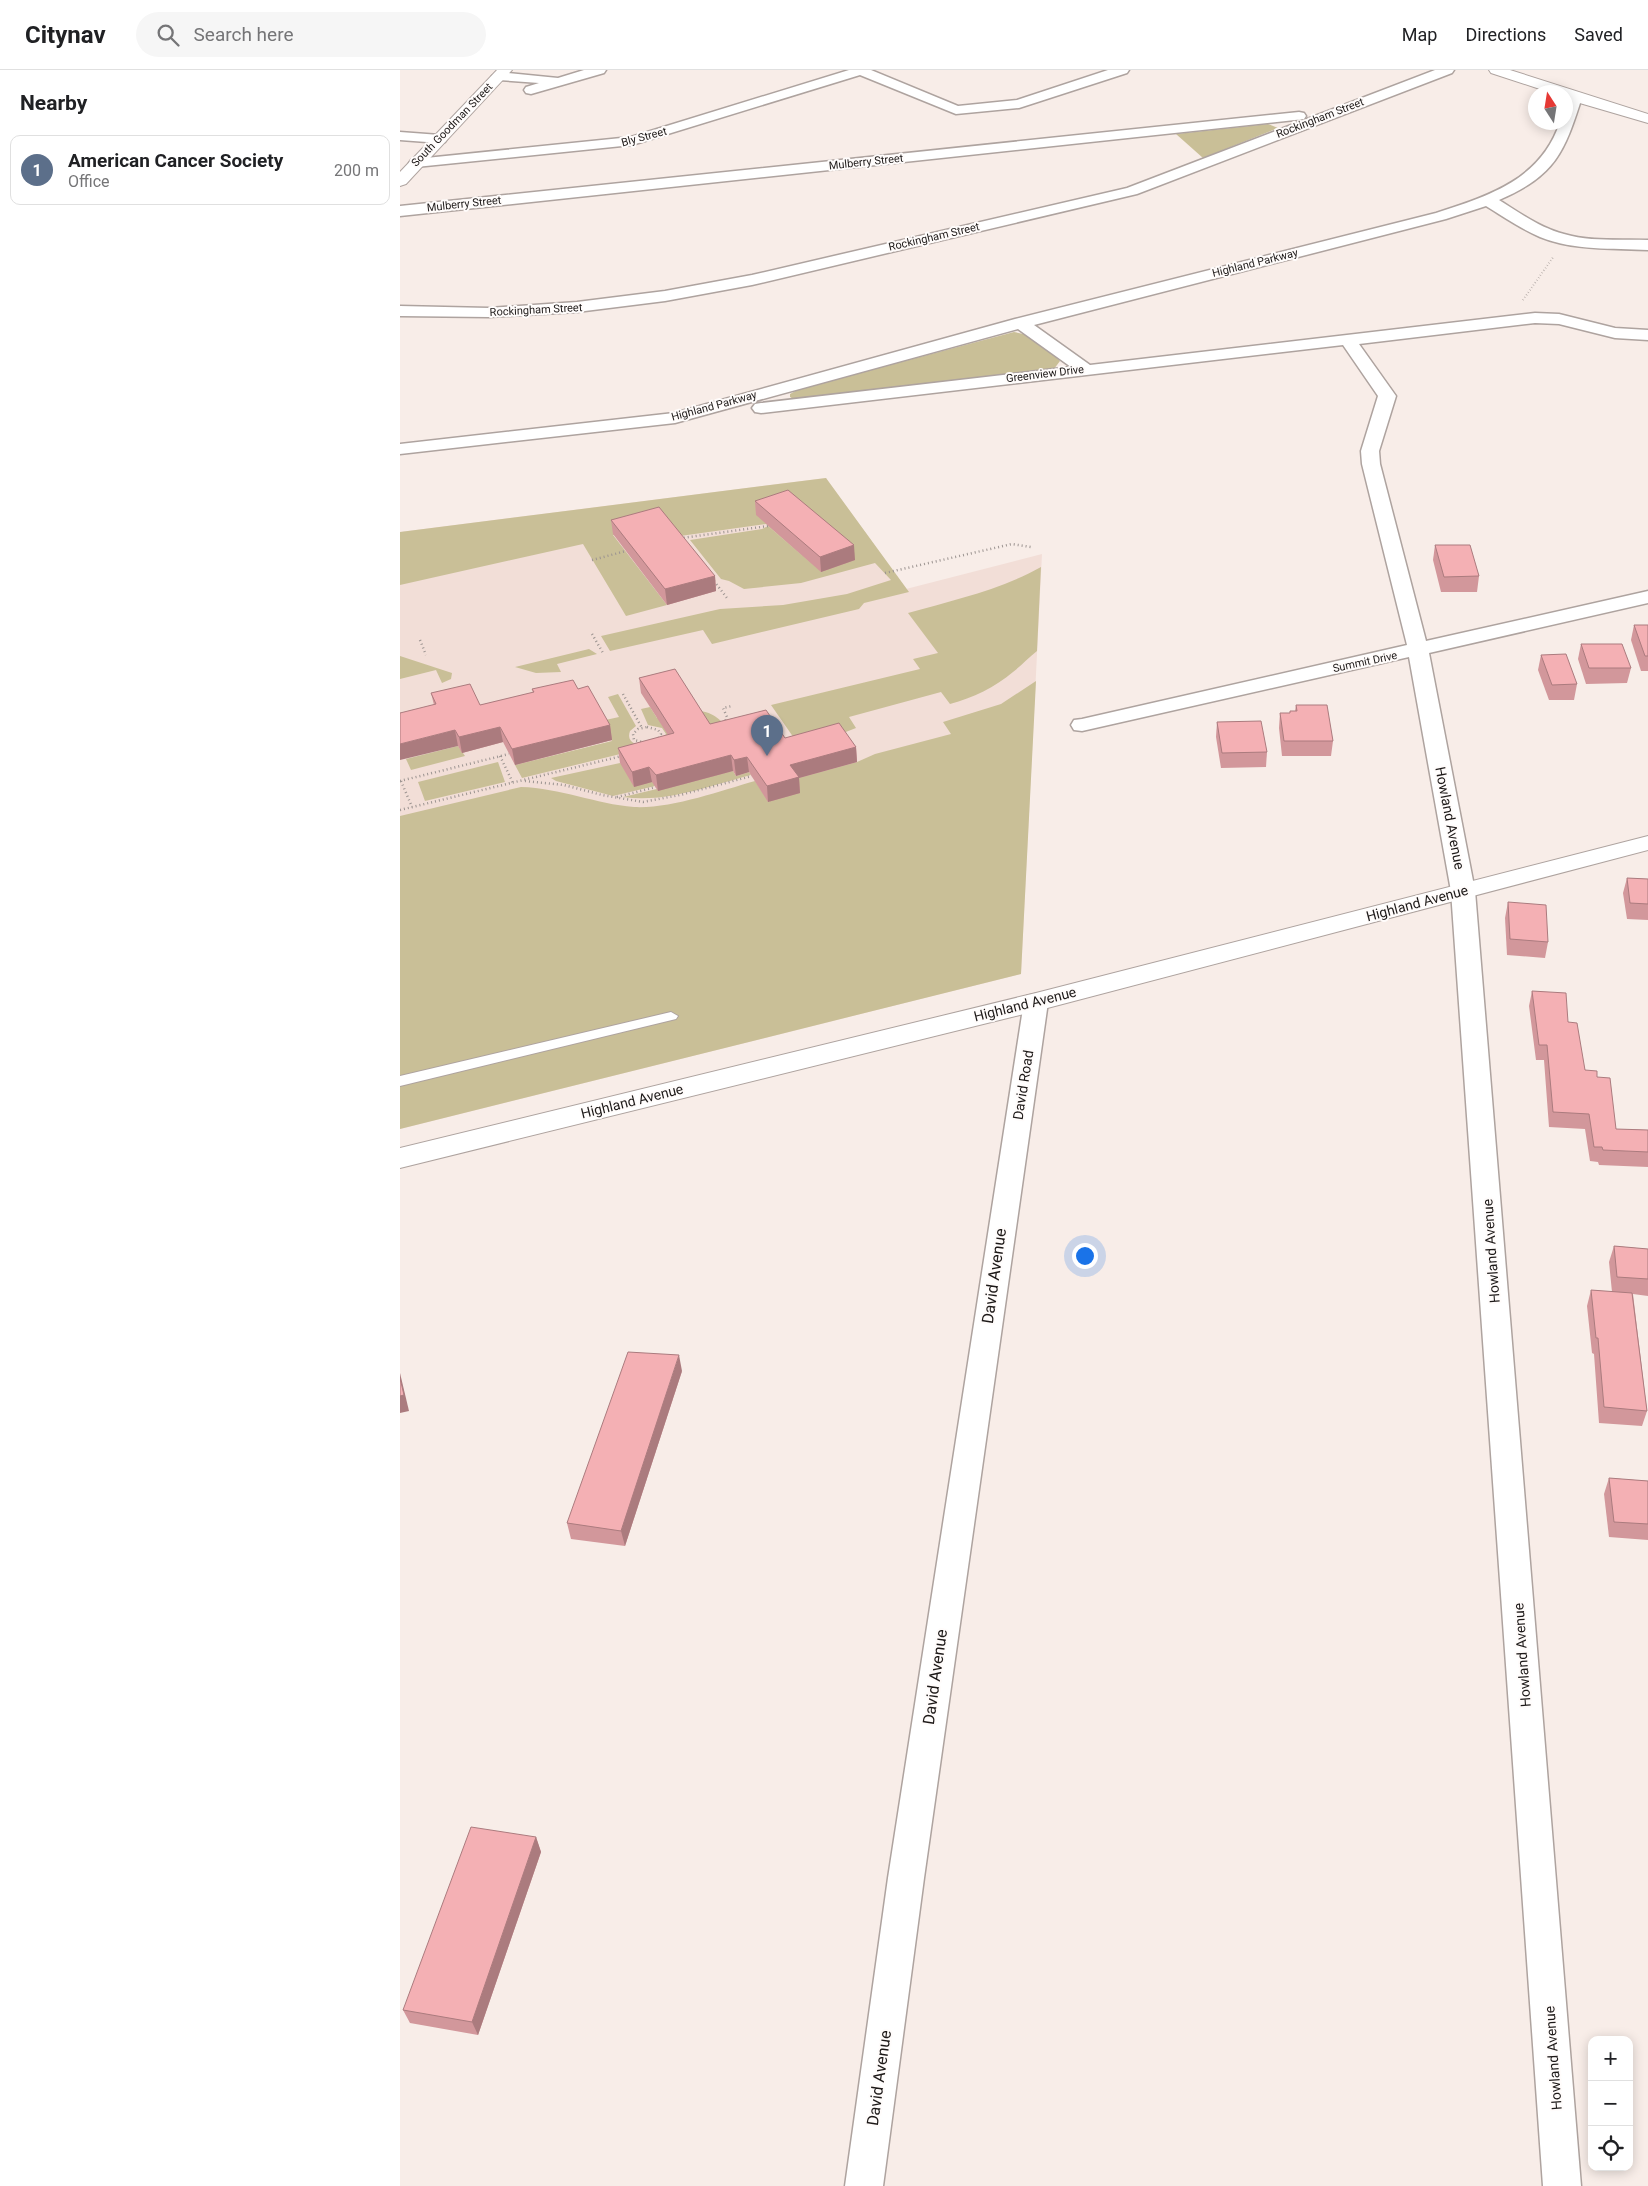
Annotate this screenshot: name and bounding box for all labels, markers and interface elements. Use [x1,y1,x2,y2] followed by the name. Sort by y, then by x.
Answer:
[136,12,486,57] search box
[25,21,106,49] text: Citynav
[154,21,182,49] icon: search
[194,23,294,46] text: Search here
[1402,24,1437,45] text: Map
[1465,24,1546,45] text: Directions
[1574,24,1623,45] text: Saved
[409,80,495,169] street label: South Goodman Street
[1528,85,1573,130] north arrow
[20,91,87,115] text: Nearby
[1274,95,1366,141] street label: Rockingham Street
[620,125,669,149] street label: Bly Street
[68,149,283,172] text: American Cancer Society
[828,152,904,172] street label: Mulberry Street
[32,161,42,180] text: 1
[334,161,379,180] text: 200 m
[68,172,110,191] text: Office
[426,194,502,214] street label: Mulberry Street
[887,220,981,254] street label: Rockingham Street
[1211,246,1300,280] street label: Highland Parkway
[489,301,583,319] street label: Rockingham Street
[1005,363,1085,385] street label: Greenview Drive
[670,388,759,424] street label: Highland Parkway
[1332,649,1399,675] street label: Summit Drive
[751,715,783,756] pin: 1
[1432,765,1468,871] street label: Howland Avenue
[1364,882,1470,924] street label: Highland Avenue
[972,984,1078,1024] street label: Highland Avenue
[1010,1049,1036,1121] street label: David Road
[579,1081,685,1121] street label: Highland Avenue
[1479,1198,1503,1304] street label: Howland Avenue
[978,1227,1010,1325] street label: David Avenue
[1072,1243,1098,1269] your location
[1510,1602,1534,1708] street label: Howland Avenue
[919,1628,951,1726] street label: David Avenue
[1541,2005,1565,2111] street label: Howland Avenue
[863,2029,895,2127] street label: David Avenue
[1588,2036,1633,2171] map controls
[1588,2036,1633,2081] button: +
[1588,2081,1633,2126] button: −
[1588,2126,1633,2171] button: locate

